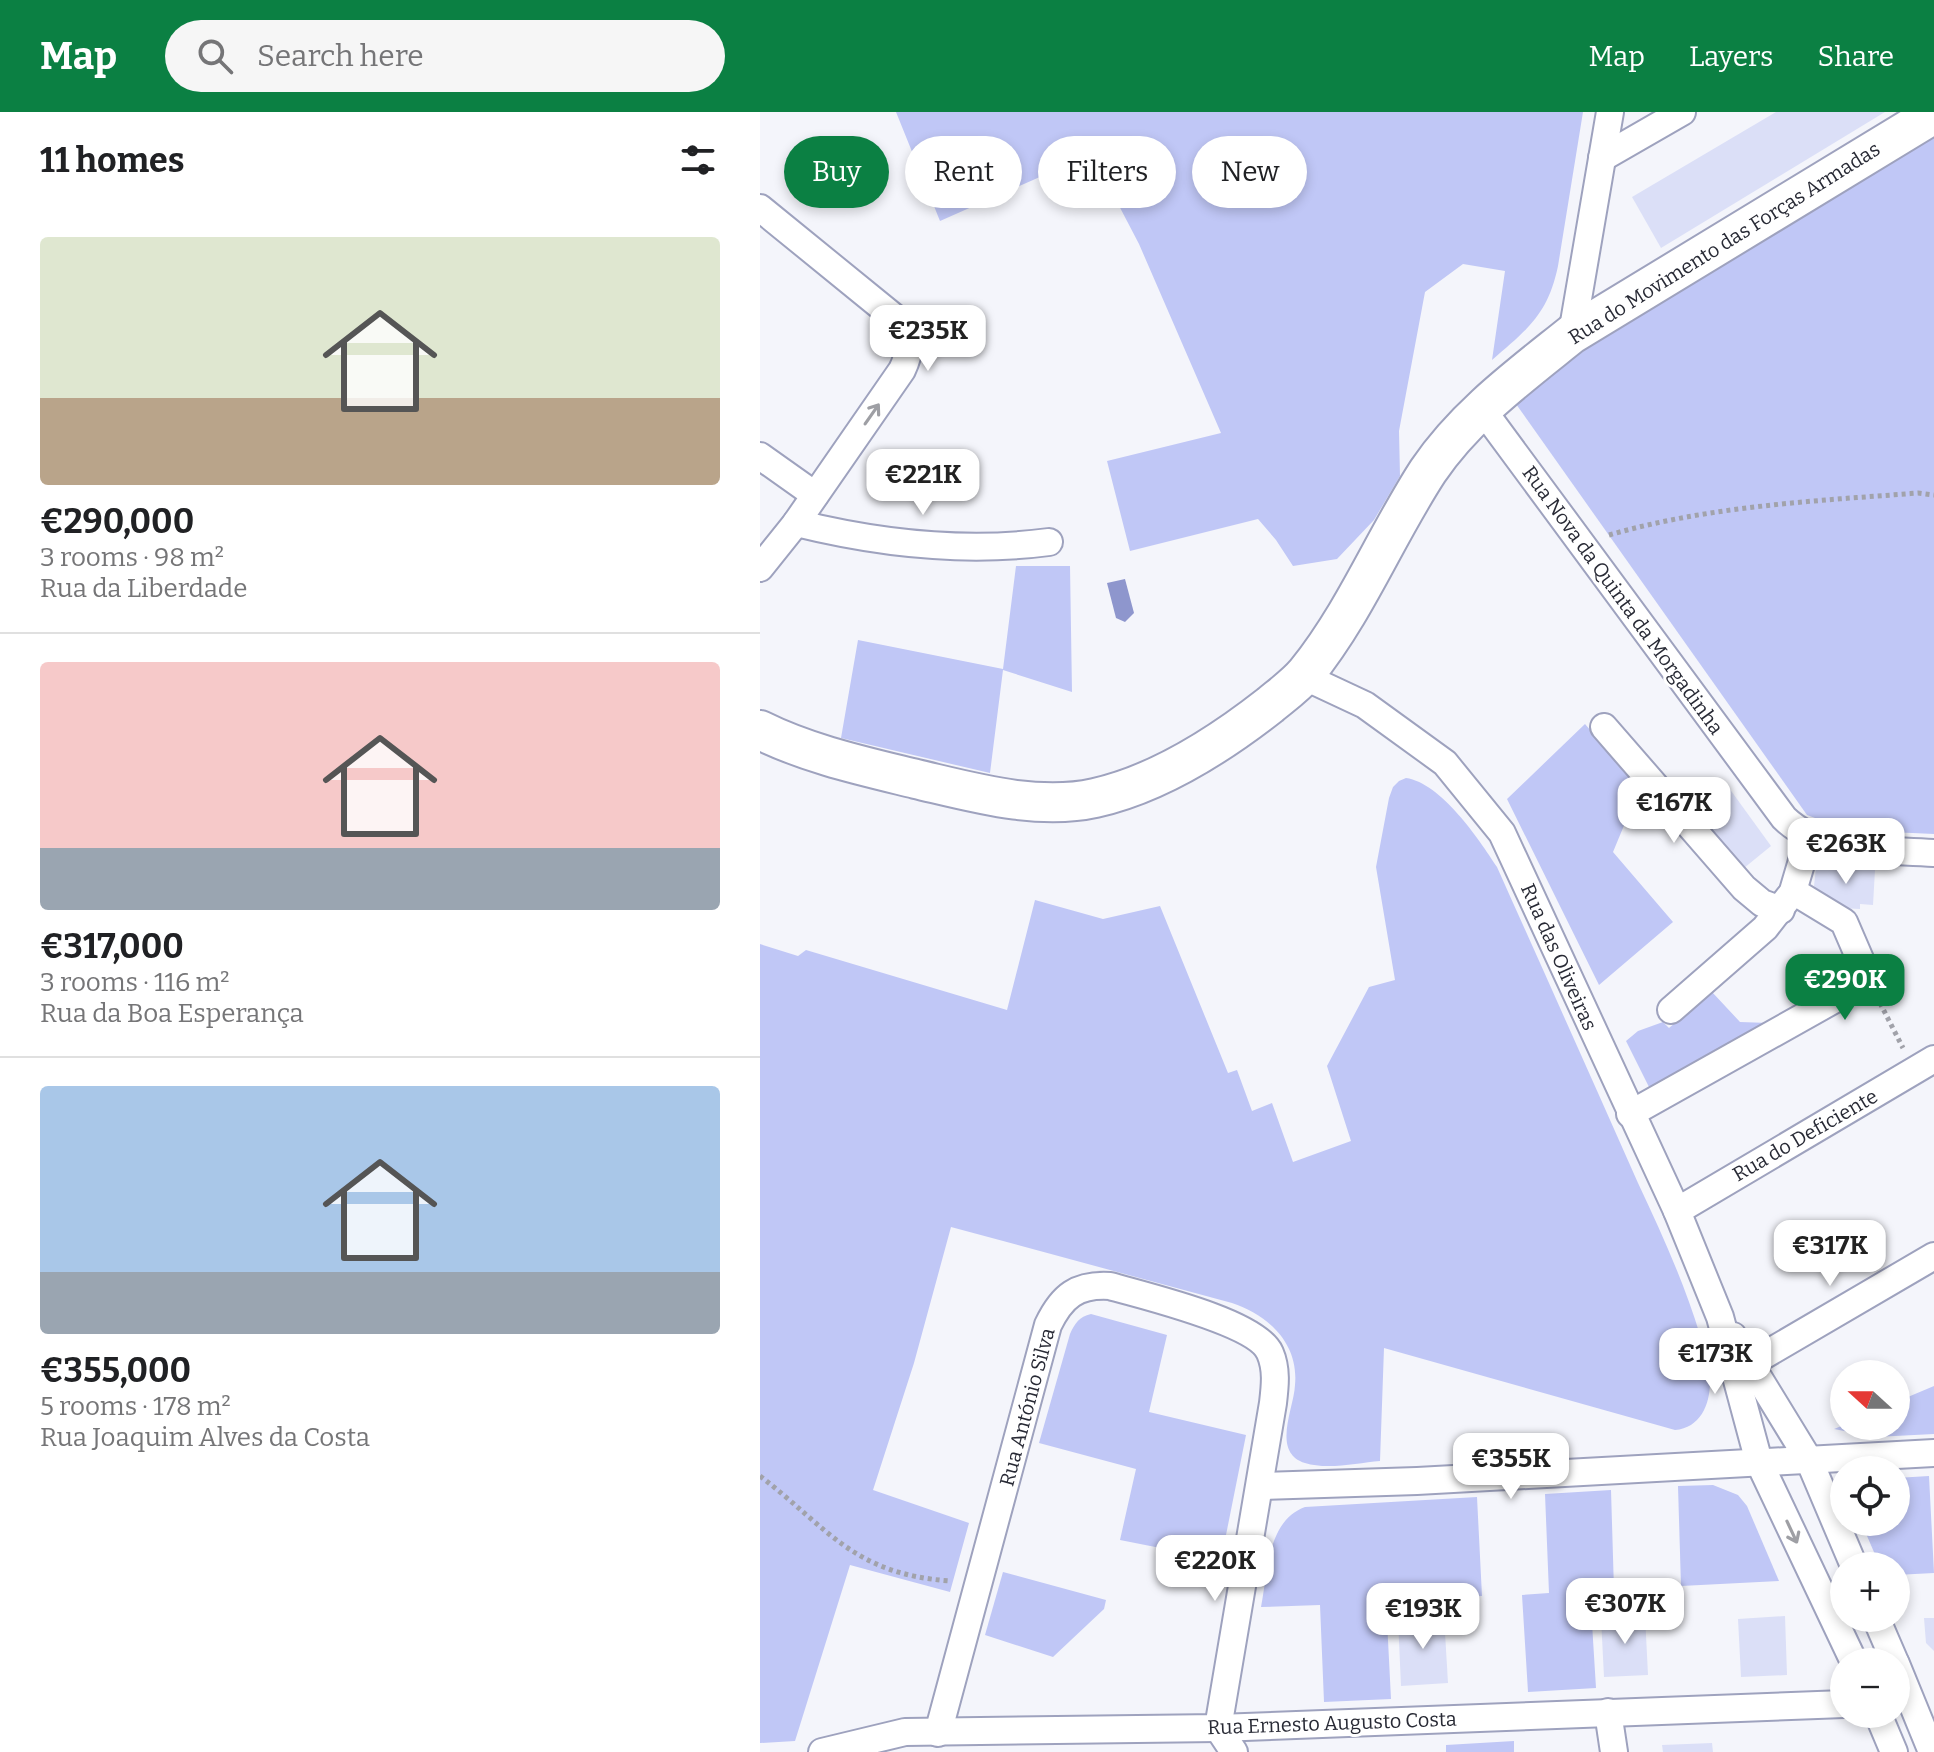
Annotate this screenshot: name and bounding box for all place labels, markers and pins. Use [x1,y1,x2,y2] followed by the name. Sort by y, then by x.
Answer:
[872,305,984,373] pin: €235K
[867,449,979,517] pin: €221K
[1618,777,1730,845] pin: €167K
[1790,818,1902,886] pin: €263K
[1789,954,1901,1022] pin: €290K
[1774,1220,1886,1288] pin: €317K
[1659,1328,1771,1396] pin: €173K
[1455,1433,1567,1501] pin: €355K
[1159,1535,1271,1603] pin: €220K
[1569,1578,1681,1646] pin: €307K
[1367,1583,1479,1651] pin: €193K

